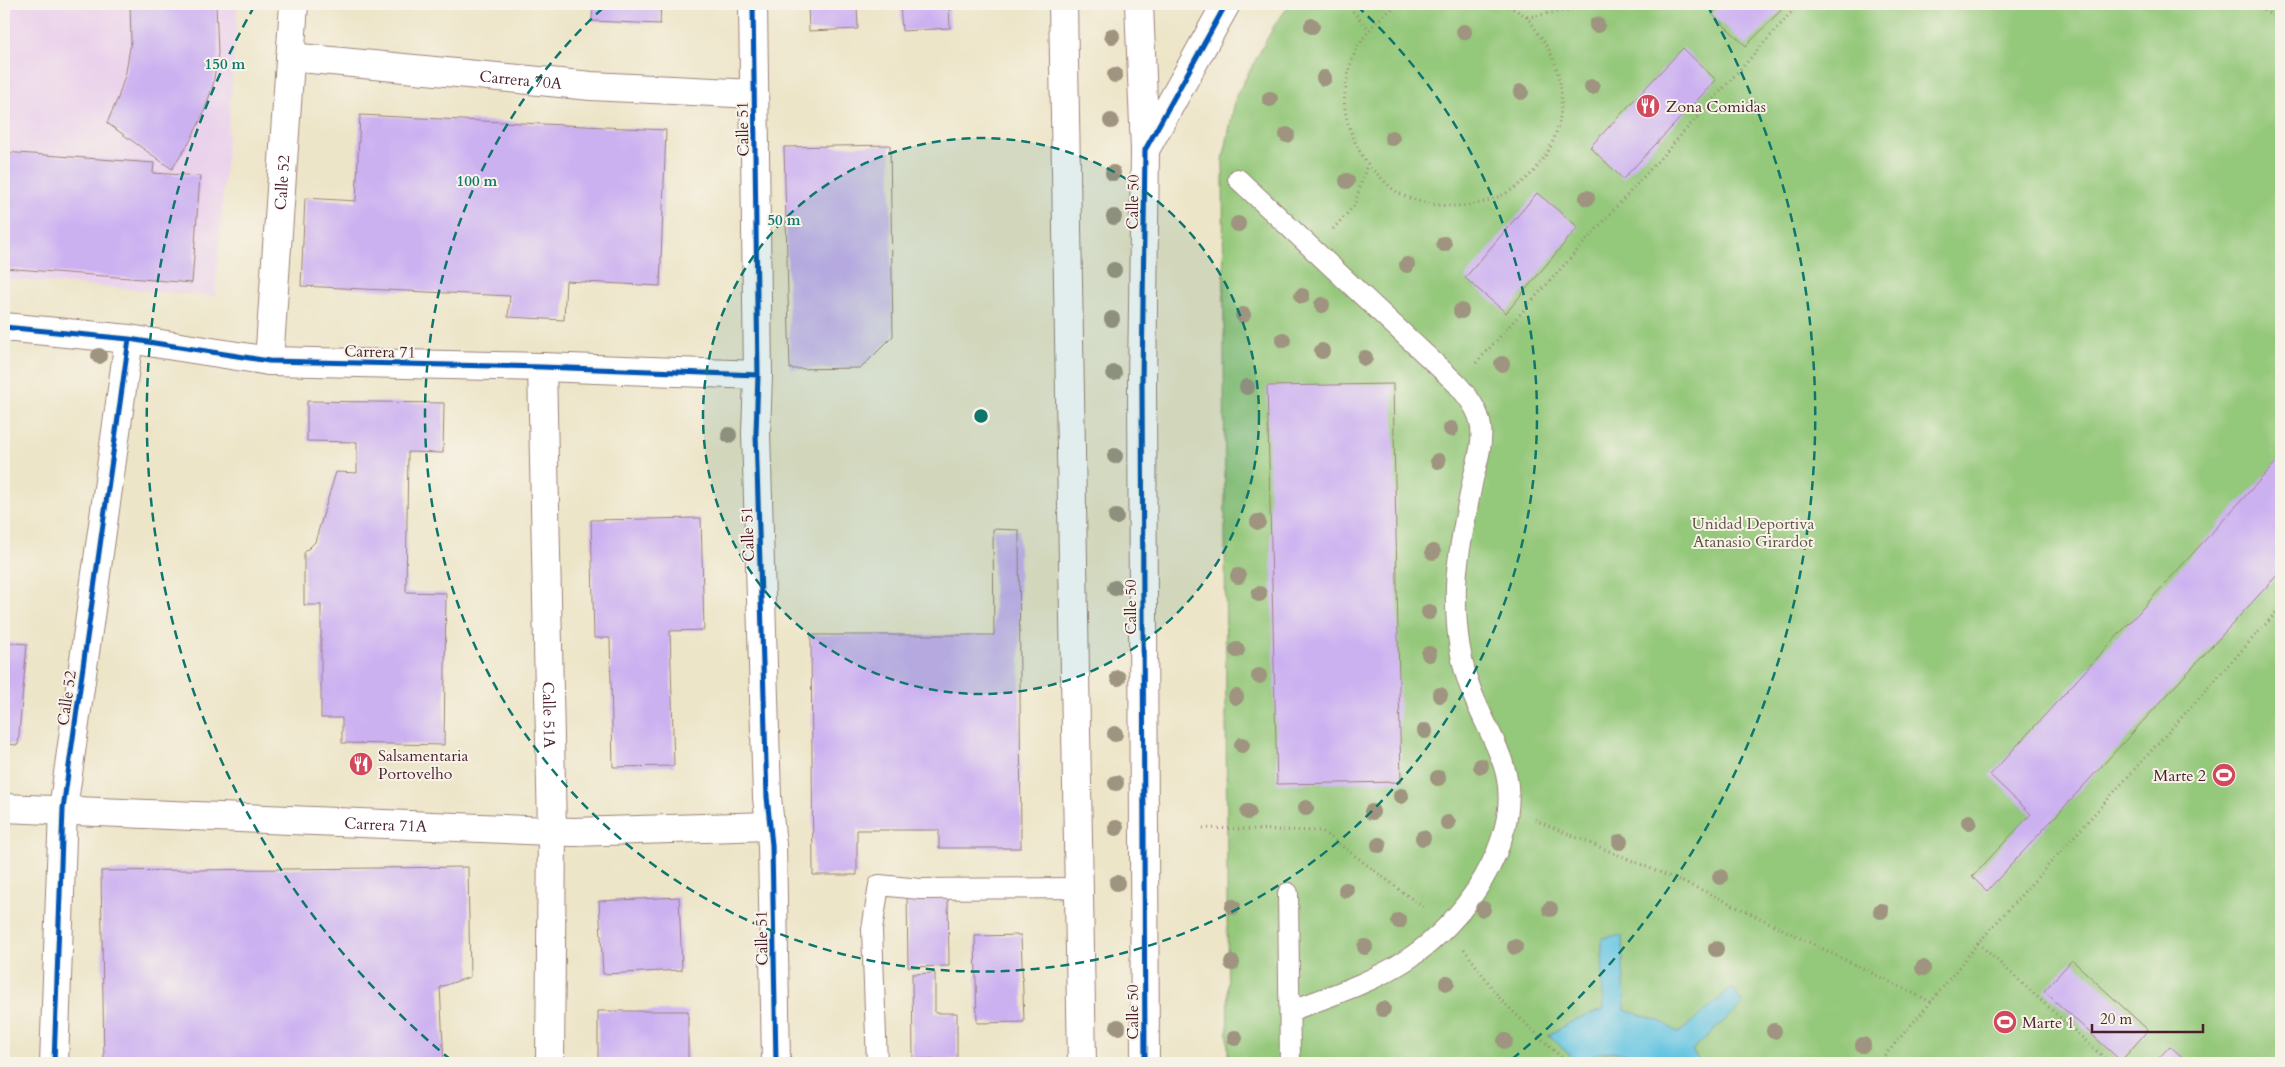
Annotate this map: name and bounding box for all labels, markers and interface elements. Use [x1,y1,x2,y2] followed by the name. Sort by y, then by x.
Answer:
[205,54,246,74] text: 150 m
[478,65,564,95] street label: Carrera 70A
[1635,93,1661,119] restaurant icon: Zona Comidas
[1666,96,1766,118] place label: Zona Comidas
[732,101,754,157] street label: Calle 51
[270,154,295,211] street label: Calle 52
[457,171,498,191] text: 100 m
[1122,174,1144,230] street label: Calle 50
[767,210,801,230] text: 50 m
[344,340,416,364] street label: Carrera 71
[972,407,990,425] centre of rings
[736,506,760,562] street label: Calle 51
[1692,513,1814,553] park label: Unidad Deportiva Atanasio Girardot
[1120,579,1142,635] street label: Calle 50
[52,669,82,727] street label: Calle 52
[537,681,560,749] street label: Calle 51A
[378,745,468,785] place label: Salsamentaria Portovelho
[348,751,374,777] restaurant icon: Salsamentaria Portovelho
[2211,762,2237,788] sports icon: Marte 2
[2153,765,2206,787] place label: Marte 2
[344,812,428,838] street label: Carrera 71A
[751,910,773,966] street label: Calle 51
[1122,984,1144,1040] street label: Calle 50
[2092,1002,2204,1034] scale bar
[1992,1009,2018,1035] sports icon: Marte 1
[2100,1009,2132,1029] text: 20 m
[2022,1012,2075,1034] place label: Marte 1

